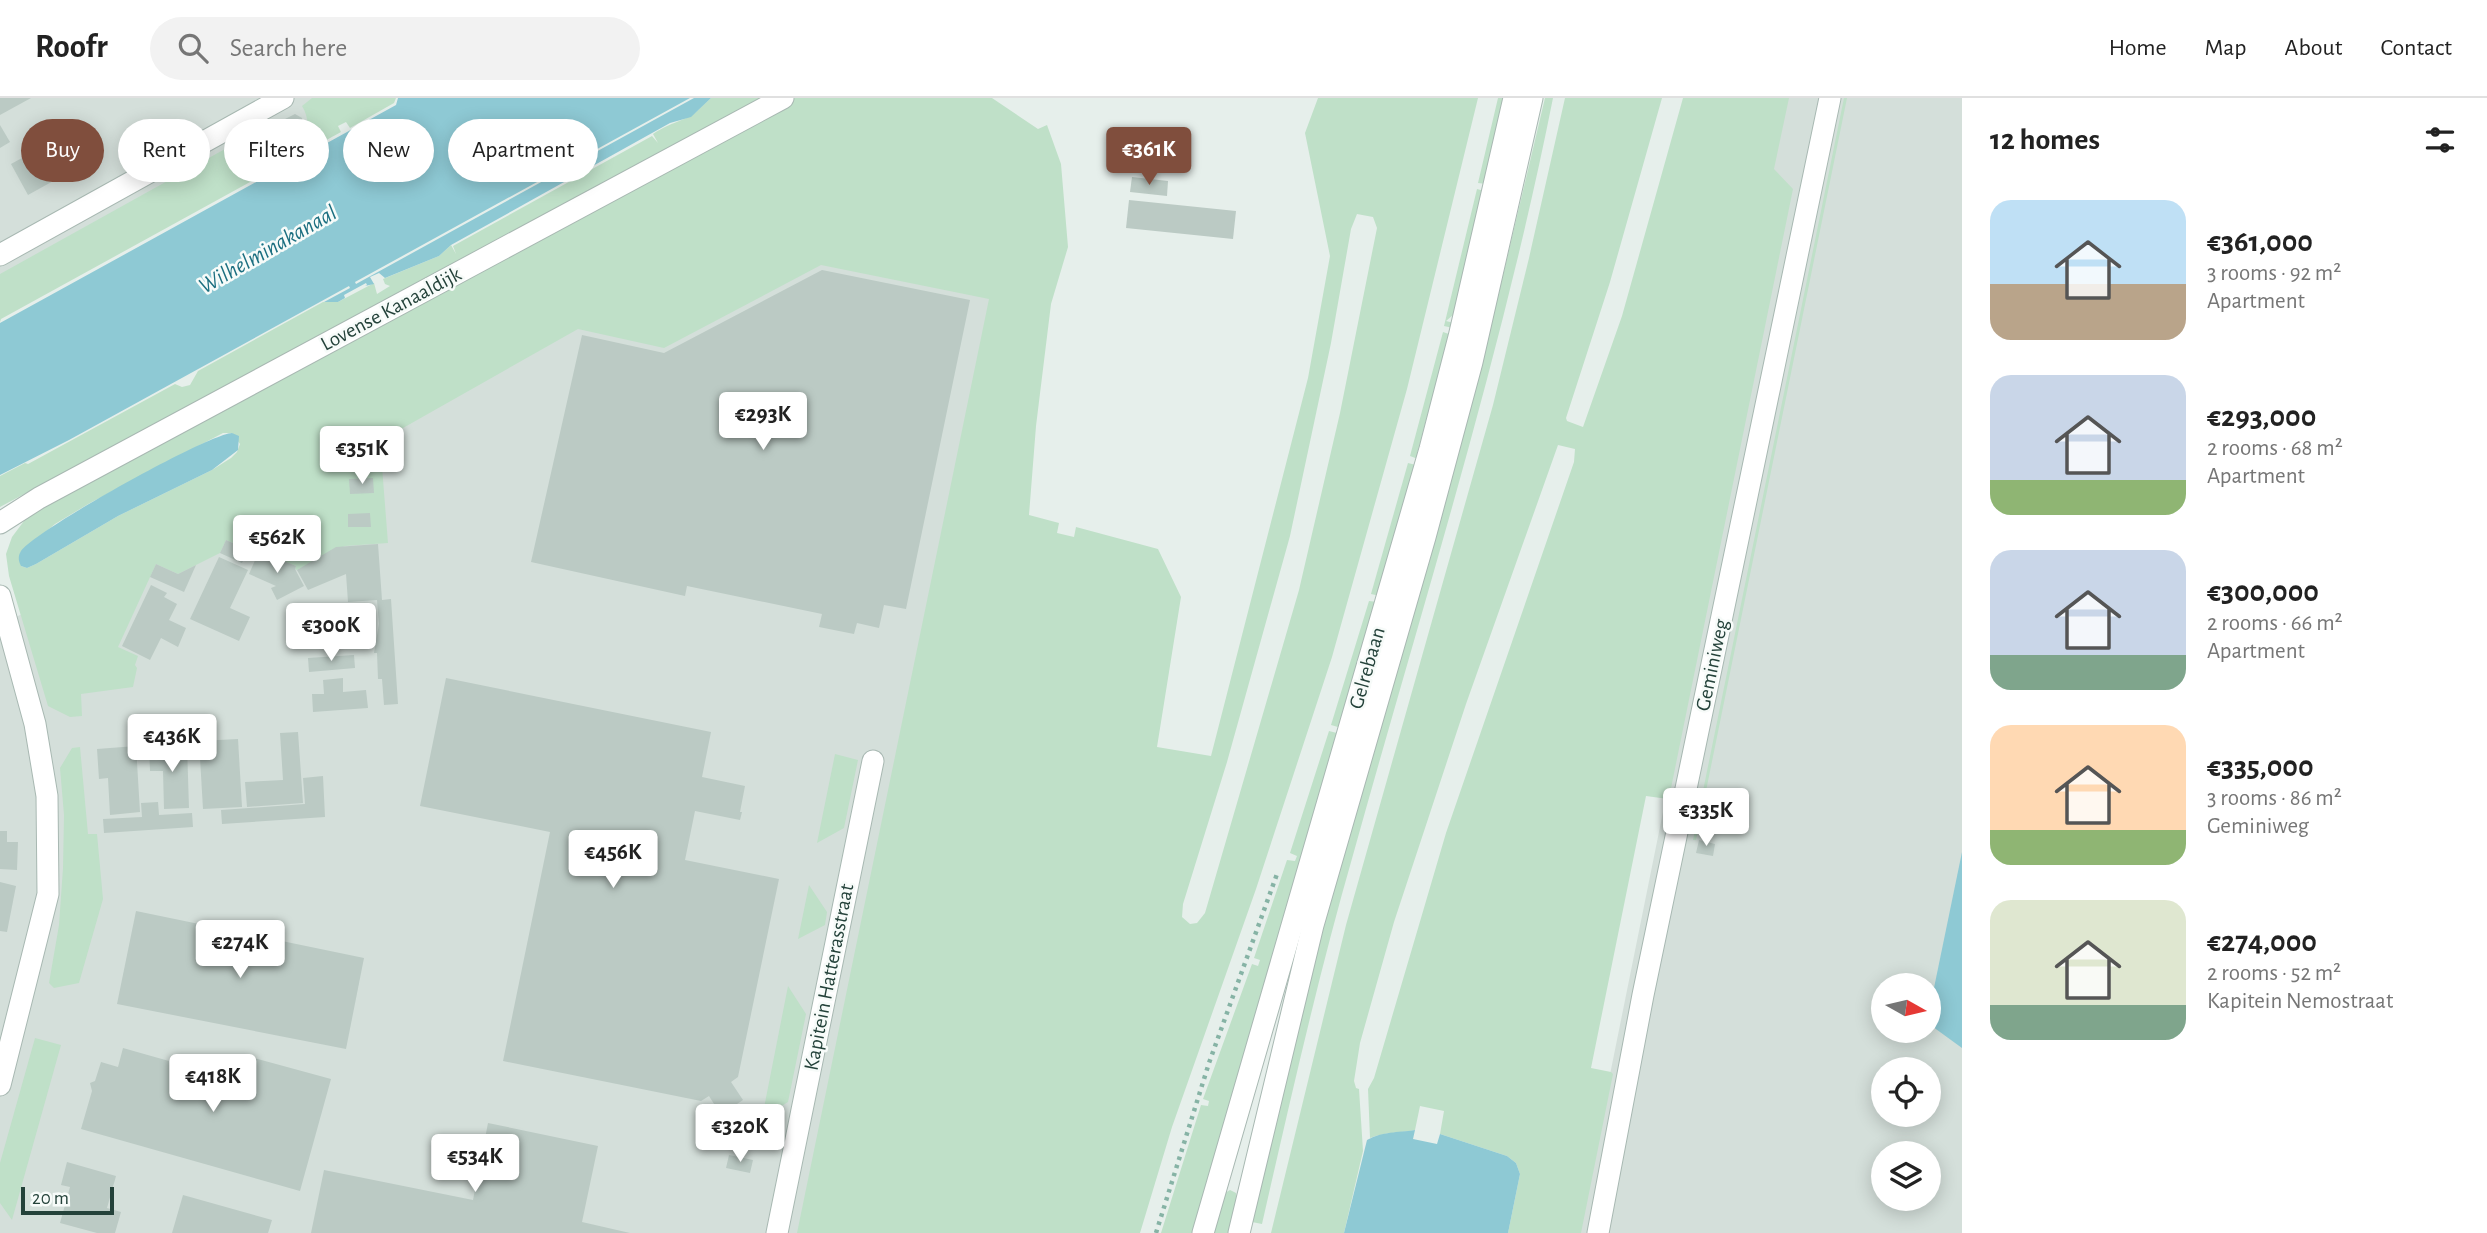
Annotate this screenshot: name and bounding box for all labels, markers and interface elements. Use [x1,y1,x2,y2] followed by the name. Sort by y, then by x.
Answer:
[150,17,640,80] search box
[174,29,212,67] icon: search
[35,31,108,64] text: Roofr
[230,35,347,61] text: Search here
[2109,36,2167,60] text: Home
[2205,36,2247,60] text: Map
[2285,36,2342,60] text: About
[2380,36,2452,60] text: Contact
[21,119,104,182] chip: Buy
[118,119,210,182] chip: Rent
[224,119,329,182] chip: Filters
[343,119,434,182] chip: New
[448,119,598,182] chip: Apartment
[2421,121,2459,159] icon: filters
[1990,125,2100,155] text: 12 homes
[1100,127,1198,187] pin: €361K
[1122,138,1176,161] text: €361K
[195,201,341,299] water label: Wilhelminakanaal
[2207,227,2313,257] text: €361,000
[2046,228,2130,312] icon: home
[2207,262,2341,285] text: 3 rooms · 92 m²
[317,263,465,355] street label: Lovense Kanaaldijk
[2207,290,2305,313] text: Apartment
[714,392,812,452] pin: €293K
[2207,402,2316,432] text: €293,000
[735,403,791,426] text: €293K
[2046,403,2130,487] icon: home
[313,426,411,486] pin: €351K
[336,437,388,460] text: €351K
[2207,437,2343,460] text: 2 rooms · 68 m²
[2207,465,2305,488] text: Apartment
[228,516,326,575] pin: €562K
[249,526,305,549] text: €562K
[2207,577,2319,607] text: €300,000
[2046,578,2130,662] icon: home
[282,603,380,663] pin: €300K
[2207,612,2343,635] text: 2 rooms · 66 m²
[302,614,360,637] text: €300K
[1692,616,1732,713] street label: Geminiweg
[1345,625,1389,711] street label: Gelrebaan
[2207,640,2305,663] text: Apartment
[123,714,221,774] pin: €436K
[144,725,200,748] text: €436K
[2207,752,2314,782] text: €335,000
[2046,753,2130,837] icon: home
[2207,787,2342,810] text: 3 rooms · 86 m²
[1657,788,1755,848] pin: €335K
[1679,799,1733,822] text: €335K
[2207,815,2309,838] text: Geminiweg
[564,830,662,890] pin: €456K
[585,841,641,864] text: €456K
[801,882,857,1072] street label: Kapitein Hatterasstraat
[191,920,289,980] pin: €274K
[2207,927,2317,957] text: €274,000
[2046,928,2130,1012] icon: home
[212,931,268,954] text: €274K
[2207,962,2341,985] text: 2 rooms · 52 m²
[1871,973,1941,1043] north arrow
[1871,973,1941,1211] map controls
[2207,990,2393,1013] text: Kapitein Nemostraat
[164,1054,262,1114] pin: €418K
[1871,1057,1941,1127] button: locate
[185,1065,241,1088] text: €418K
[691,1104,789,1164] pin: €320K
[712,1115,768,1138] text: €320K
[426,1134,524,1194] pin: €534K
[1871,1141,1941,1211] button: layers
[447,1145,503,1168] text: €534K
[21,1184,114,1216] scale bar
[32,1189,69,1208] text: 20 m

